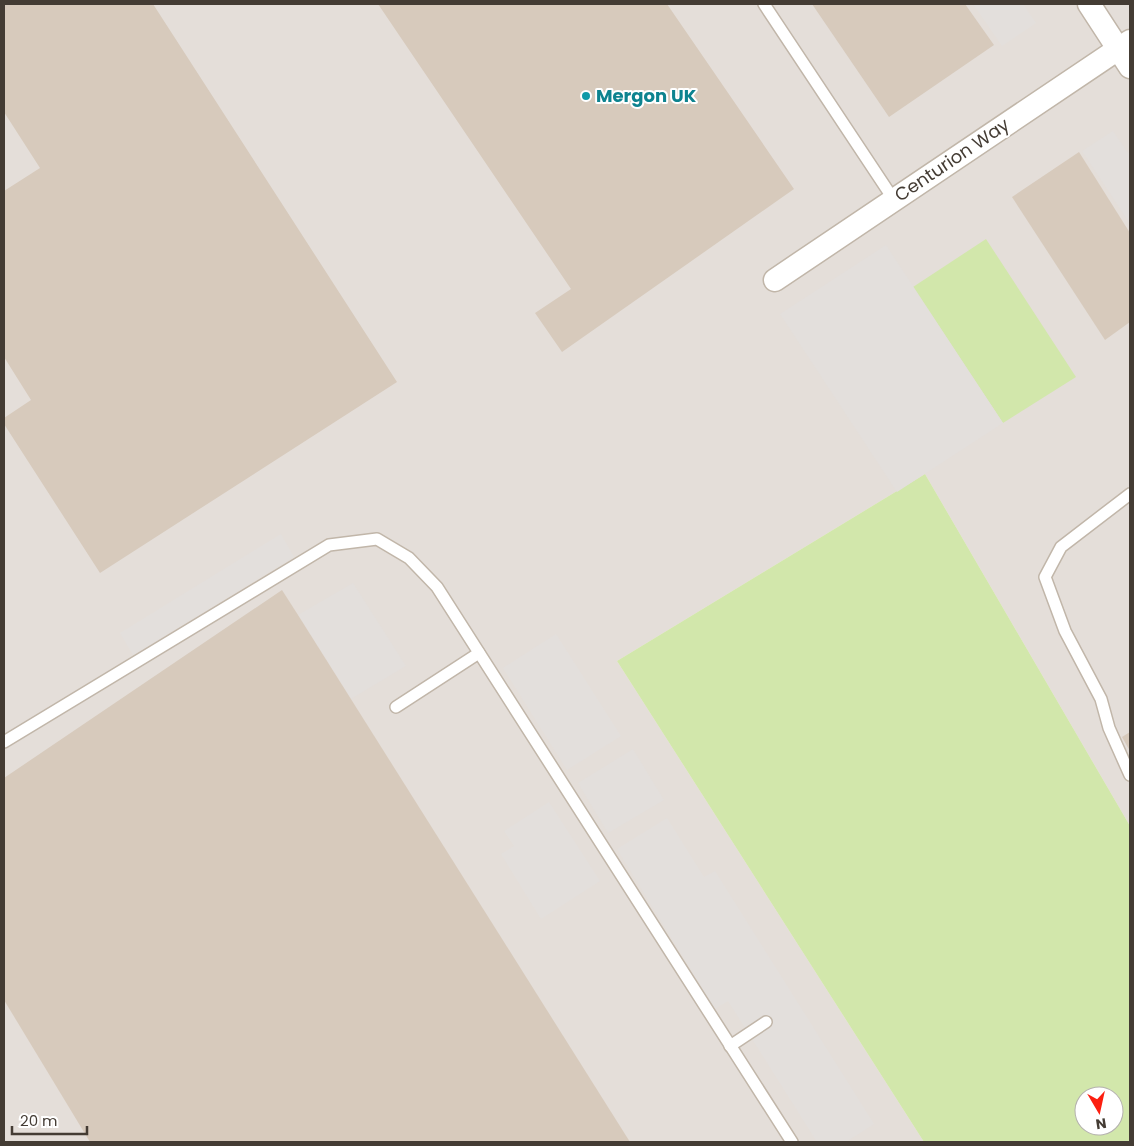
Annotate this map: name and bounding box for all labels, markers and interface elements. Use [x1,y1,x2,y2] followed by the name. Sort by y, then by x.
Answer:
[596,83,697,108] place label: Mergon UK
[580,90,592,102] marker: Mergon UK
[889,112,1014,207] street label: Centurion Way
[1074,1086,1124,1136] north arrow
[12,1104,88,1136] scale bar
[20,1110,58,1131] text: 20 m
[1094,1113,1108,1135] text: N

